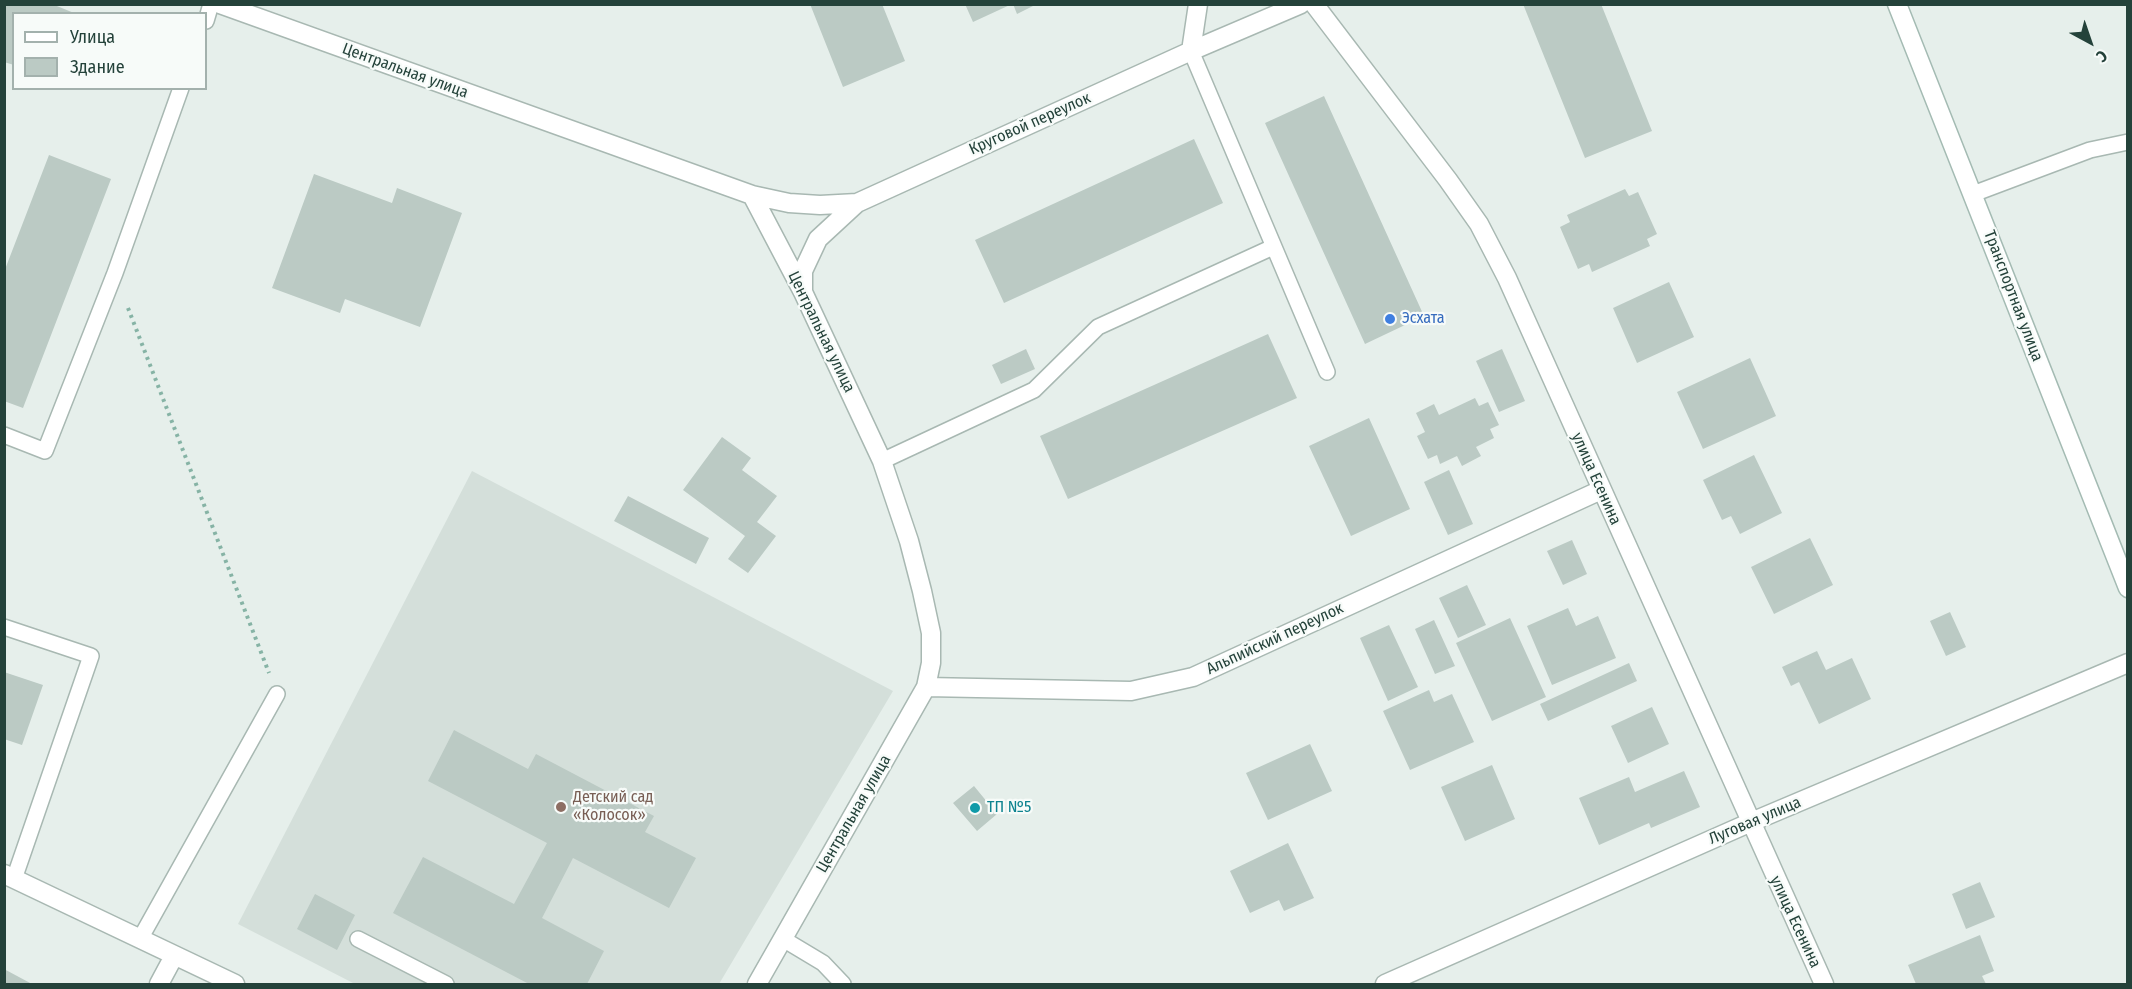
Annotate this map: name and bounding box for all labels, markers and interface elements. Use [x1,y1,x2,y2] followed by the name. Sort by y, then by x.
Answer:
[12,12,207,90] legend
[2060,12,2120,72] north arrow
[70,26,115,48] text: Улица
[339,39,471,103] street label: Центральная улица
[2093,46,2111,66] text: С
[70,56,125,78] text: Здание
[966,89,1094,159] street label: Круговой переулок
[1979,228,2047,364] street label: Транспортная улица
[783,268,859,396] street label: Центральная улица
[1402,309,1445,329] place label: Эсхата
[1383,312,1397,326] marker: Эсхата
[1567,430,1625,528] street label: улица Есенина
[1203,599,1347,679] street label: Альпийский переулок
[813,752,895,876] street label: Центральная улица
[573,788,653,826] place label: Детский сад «Колосок»
[1706,793,1804,849] street label: Луговая улица
[987,798,1031,818] place label: ТП №5
[554,800,568,814] marker: Детский сад «Колосок»
[968,801,982,815] marker: ТП №5
[1765,873,1825,971] street label: улица Есенина

